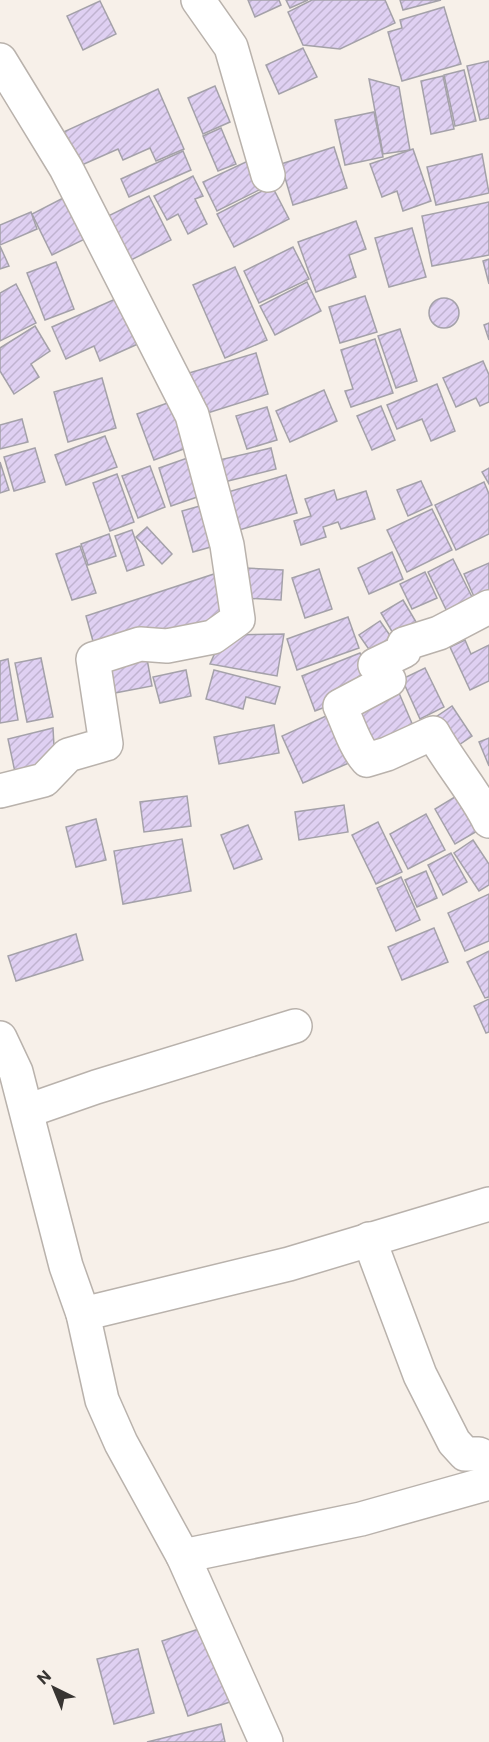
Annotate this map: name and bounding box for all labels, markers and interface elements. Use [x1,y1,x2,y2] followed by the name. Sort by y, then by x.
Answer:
[24,1658,84,1718] north arrow
[33,1666,54,1688] text: N

